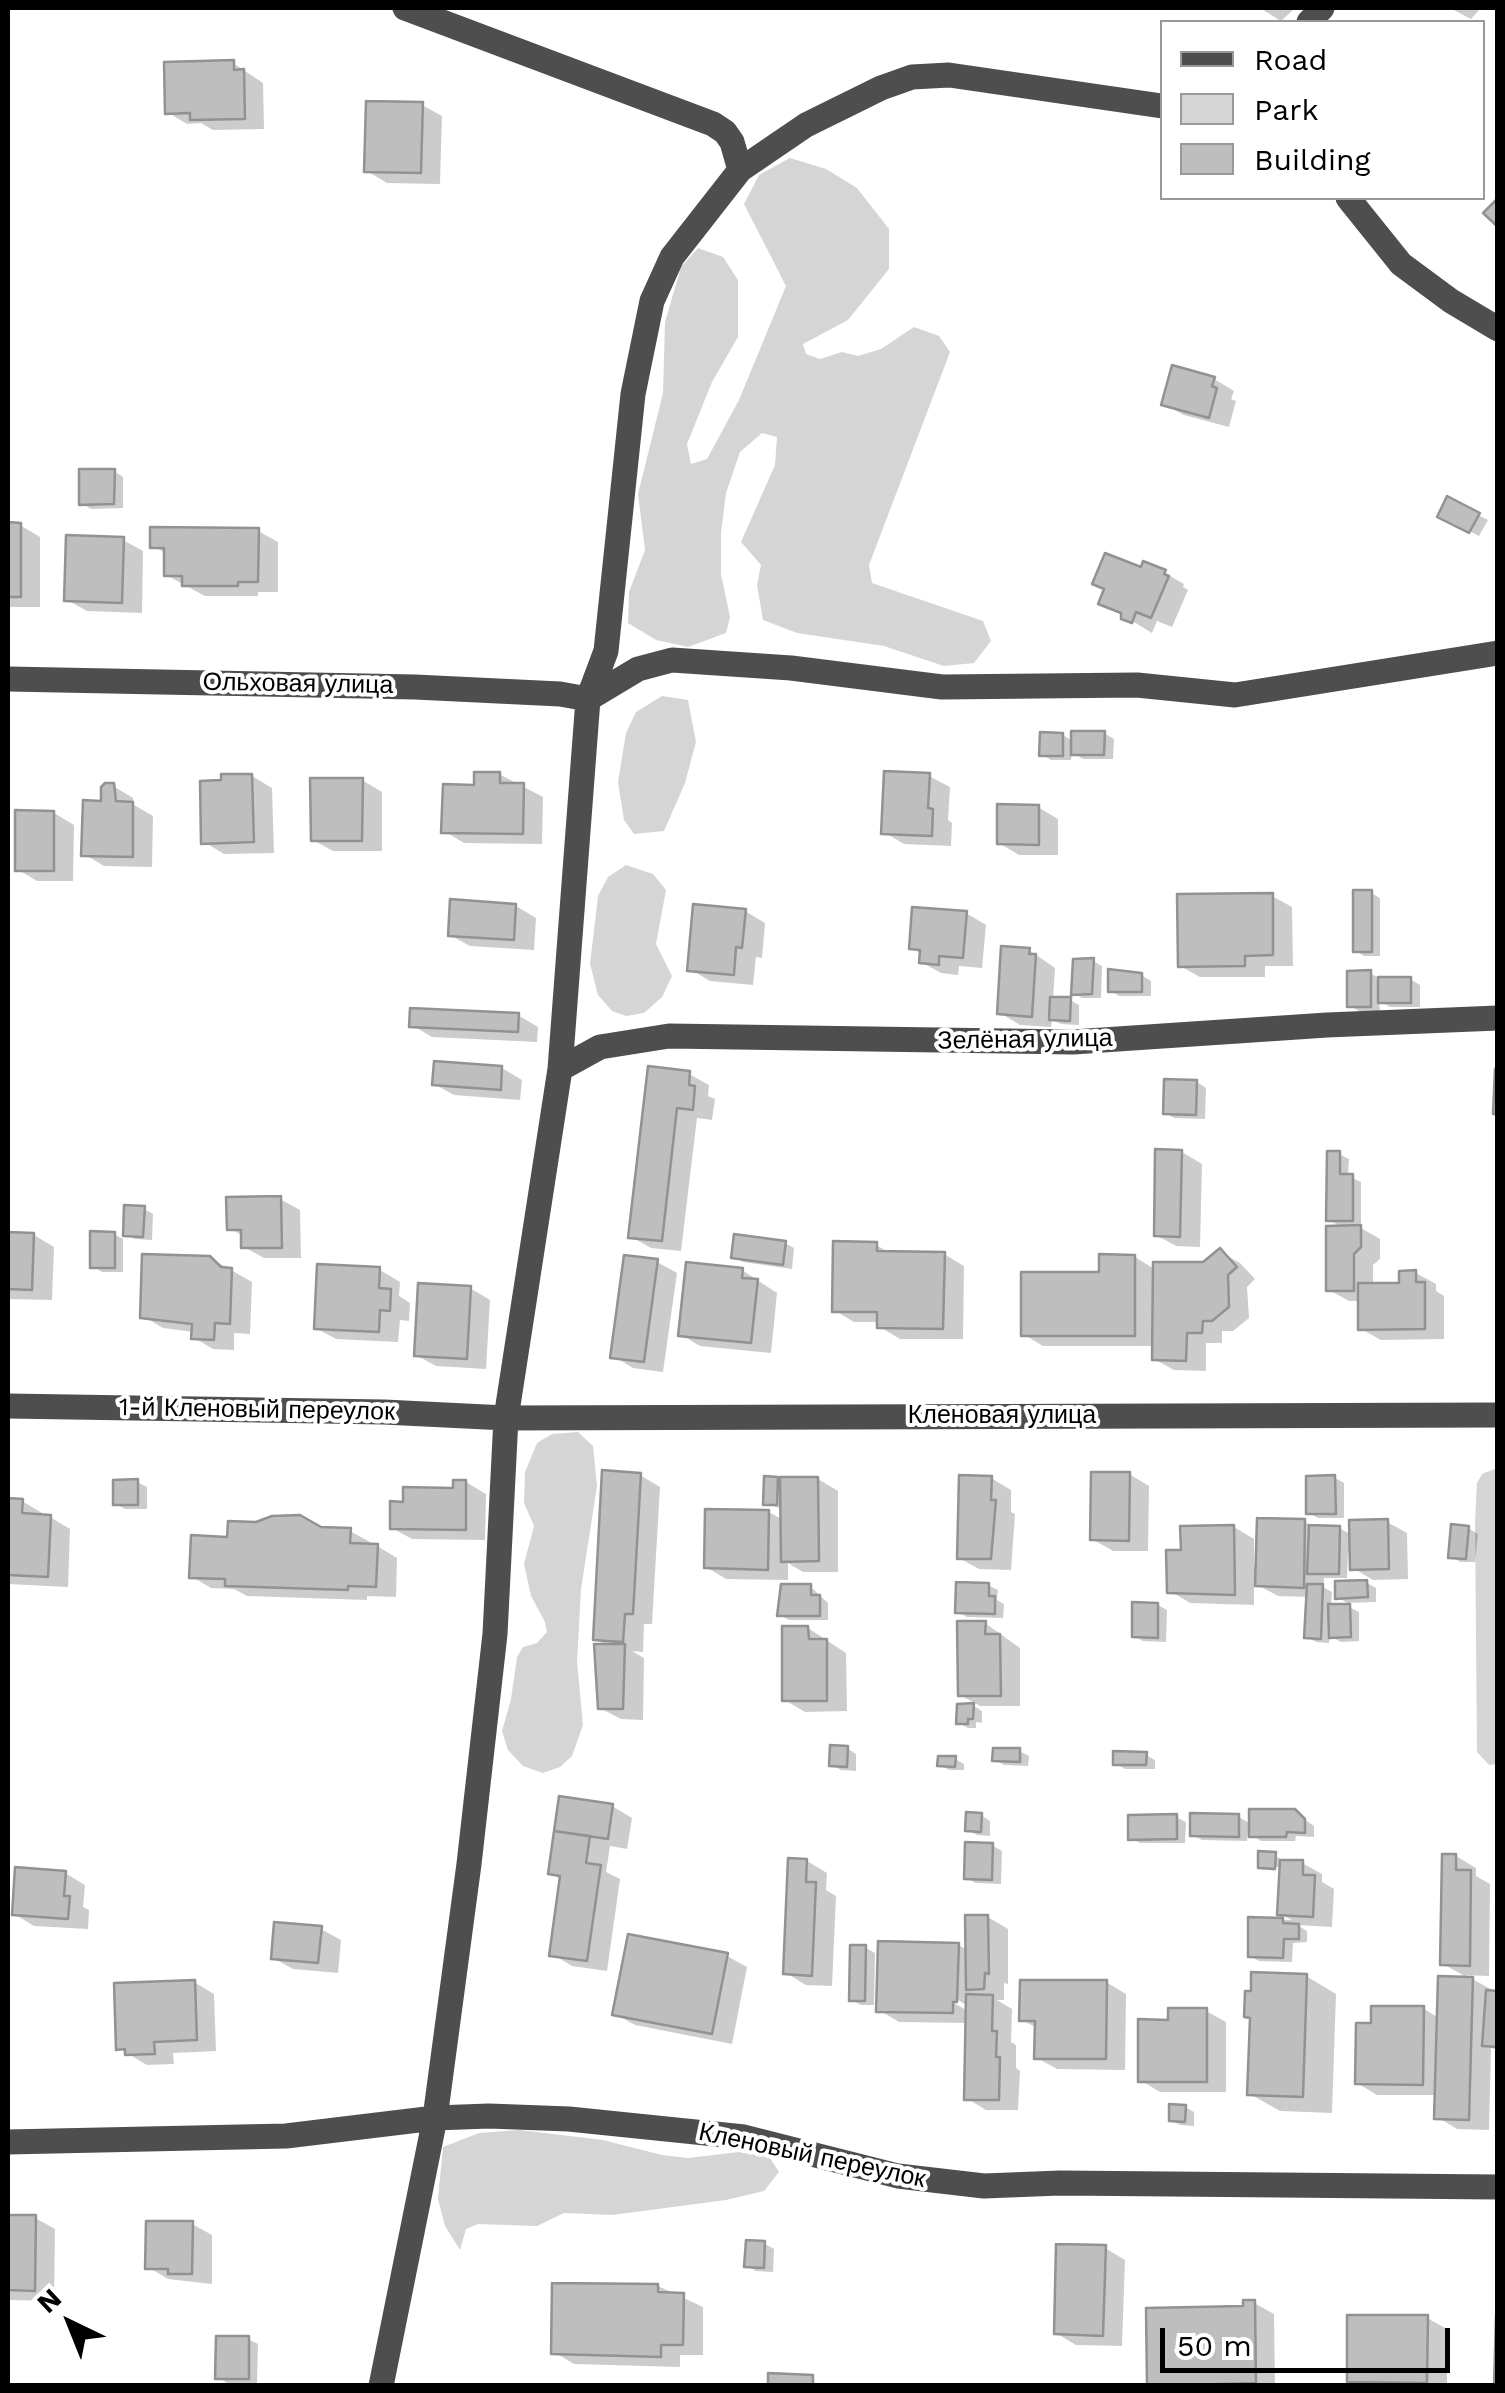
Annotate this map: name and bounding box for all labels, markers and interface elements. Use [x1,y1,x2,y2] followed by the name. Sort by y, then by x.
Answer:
[1160,20,1485,200] legend
[1254,42,1327,77] text: Road
[1254,92,1319,127] text: Park
[1254,142,1371,177] text: Building
[202,667,394,701] street label: Ольховая улица
[937,1023,1113,1057] street label: Зелёная улица
[119,1393,395,1427] street label: 1-й Кленовый переулок
[908,1401,1096,1431] street label: Кленовая улица
[696,2117,928,2195] street label: Кленовый переулок
[20,2273,120,2373] north arrow
[30,2282,68,2320] text: N
[1165,2308,1455,2370] scale bar
[1177,2328,1252,2363] text: 50 m

